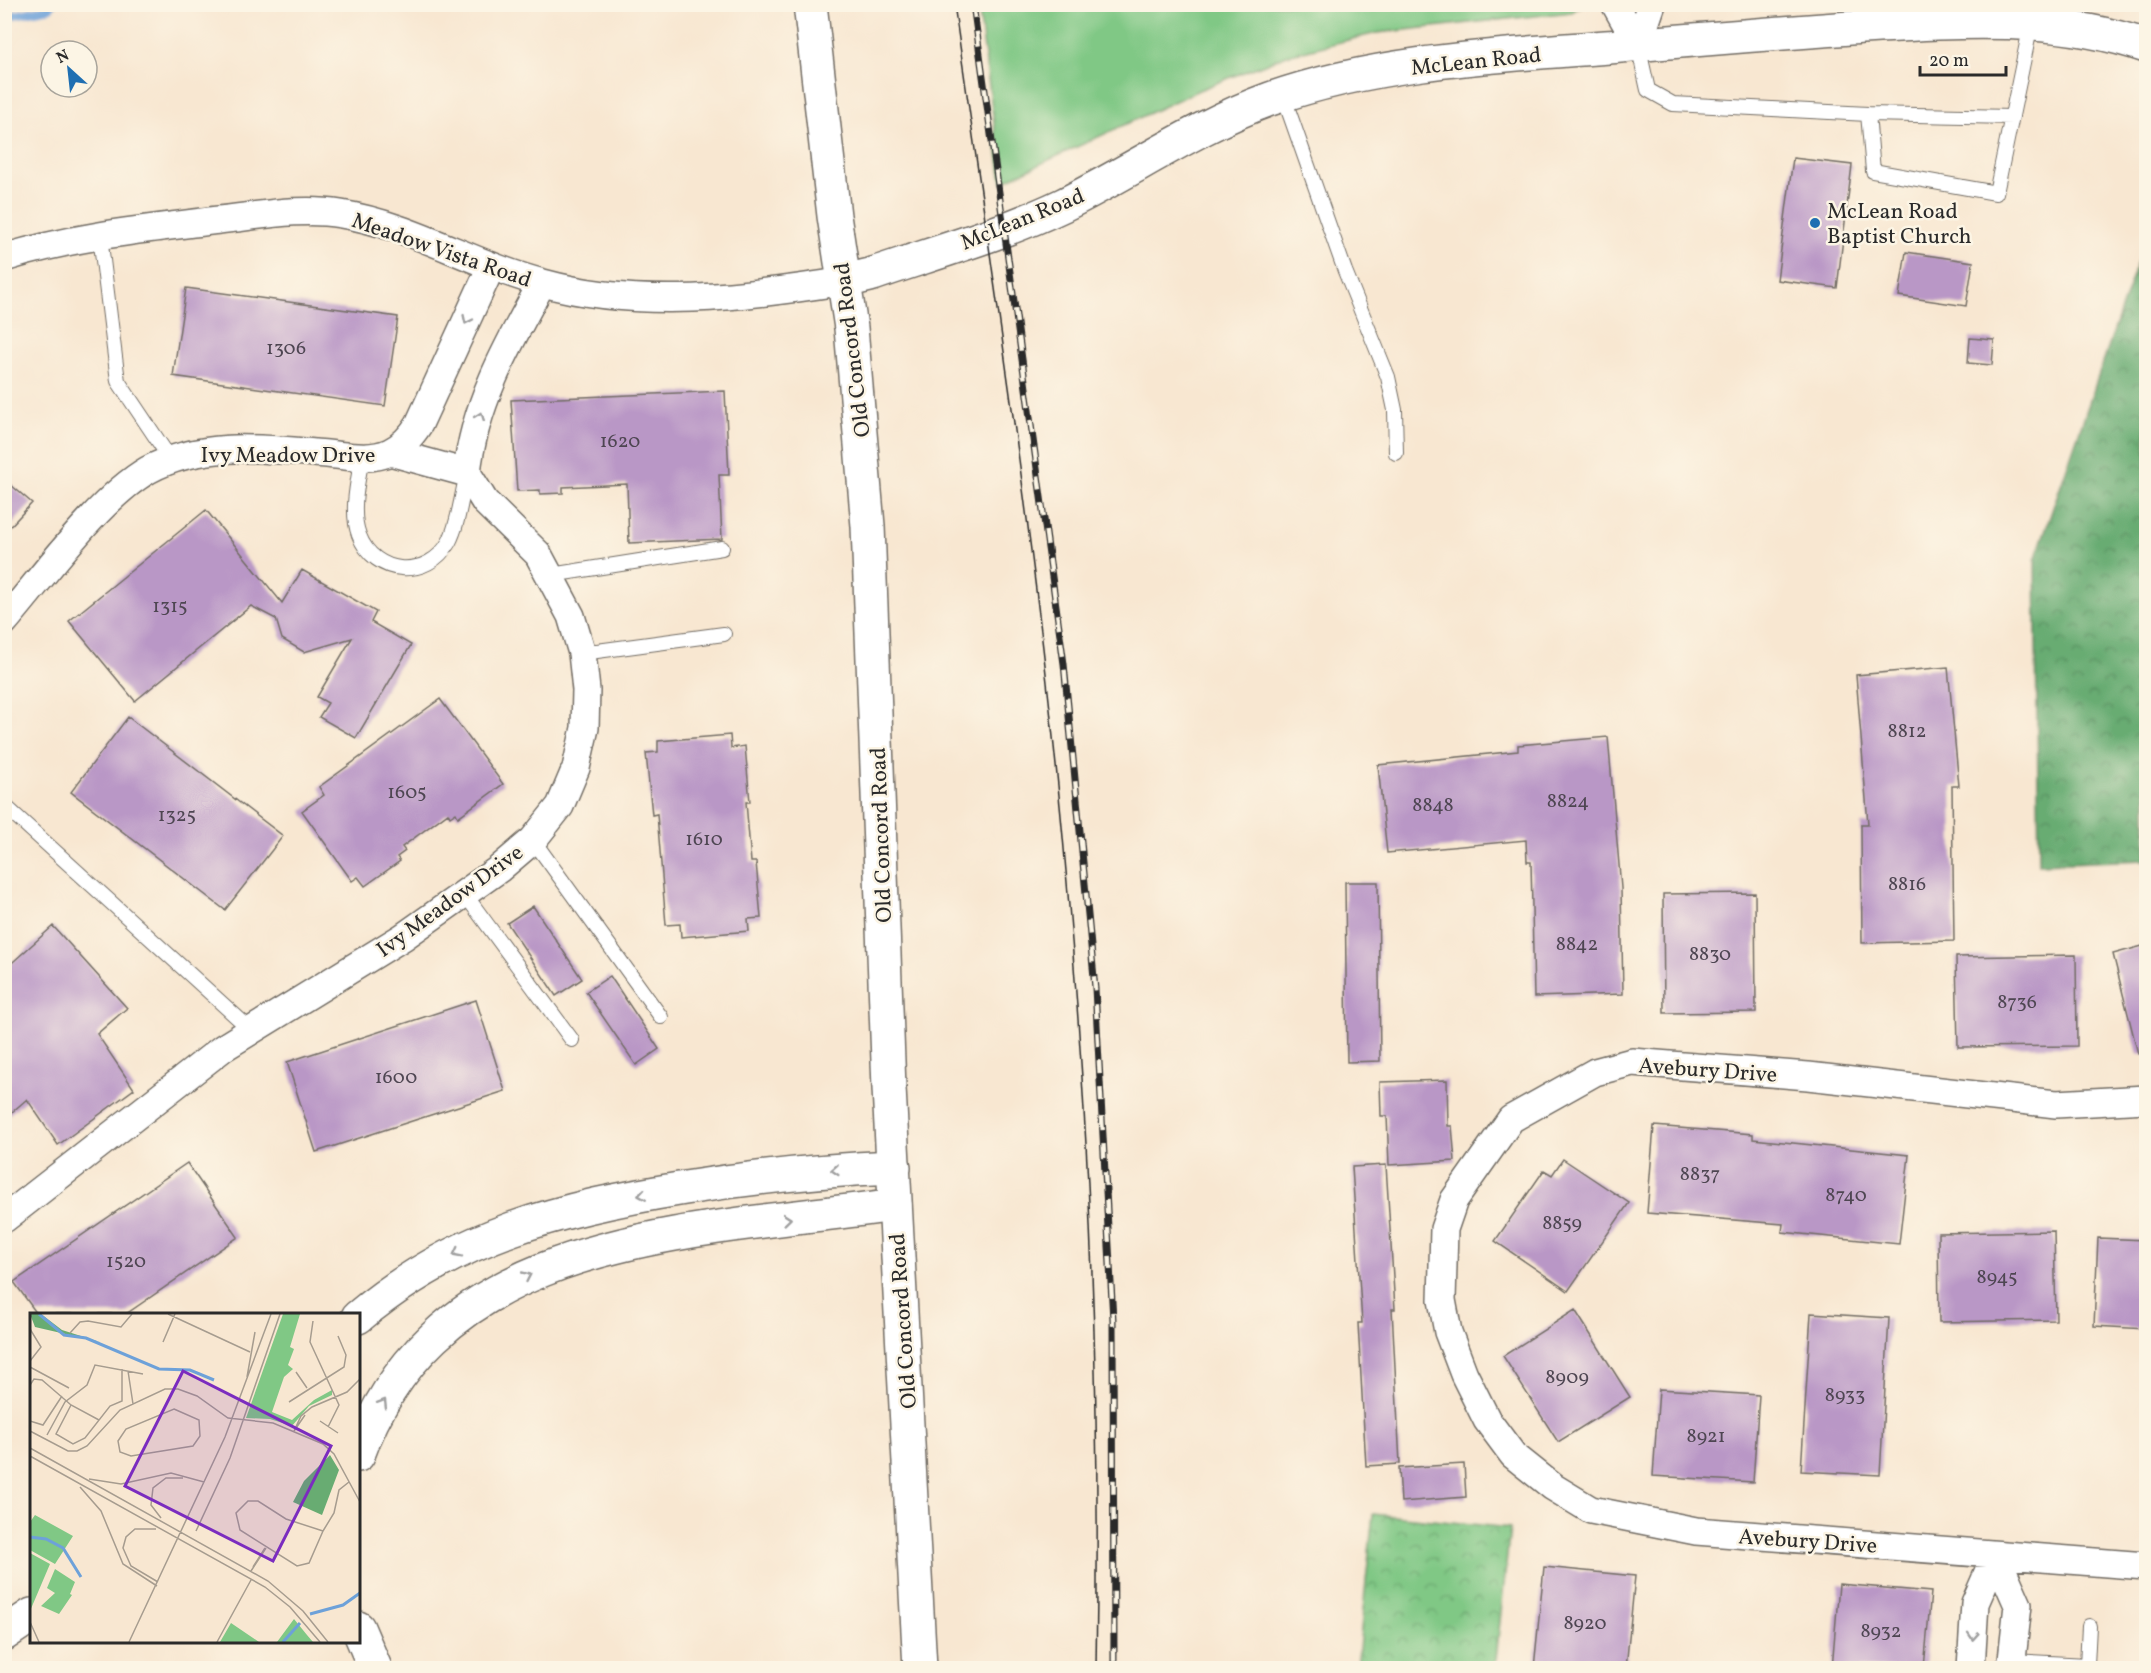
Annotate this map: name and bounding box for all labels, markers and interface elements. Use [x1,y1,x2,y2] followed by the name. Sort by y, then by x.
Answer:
[39,39,99,99] north arrow
[1920,39,2006,77] scale bar
[1410,40,1543,85] street label: McLean Road
[53,45,74,70] text: N
[1929,49,1969,74] text: 20 m
[956,181,1089,259] street label: McLean Road
[1827,197,1972,253] place label: McLean Road Baptist Church
[347,206,535,297] street label: Meadow Vista Road
[1808,216,1822,230] marker: McLean Road Baptist Church
[827,261,880,439] street label: Old Concord Road
[462,314,474,325] one-way arrow
[266,335,306,363] house number: 1306
[472,411,485,422] one-way arrow
[600,428,640,456] house number: 1620
[201,441,375,472] street label: Ivy Meadow Drive
[152,593,188,621] house number: 1315
[1888,718,1926,746] house number: 8812
[864,746,901,923] street label: Old Concord Road
[387,779,427,807] house number: 1605
[1547,788,1589,816] house number: 8824
[1412,792,1454,820] house number: 8848
[158,802,196,830] house number: 1325
[685,826,723,854] house number: 1610
[371,838,530,966] street label: Ivy Meadow Drive
[1888,871,1926,899] house number: 8816
[1556,931,1598,959] house number: 8842
[1689,941,1731,969] house number: 8830
[1997,989,2037,1017] house number: 8736
[1637,1051,1778,1092] street label: Avebury Drive
[375,1064,417,1092] house number: 1600
[1680,1161,1720,1189] house number: 8837
[831,1163,840,1176] one-way arrow
[1825,1182,1867,1210] house number: 8740
[637,1188,647,1200] one-way arrow
[1542,1210,1582,1238] house number: 8859
[782,1213,791,1226] one-way arrow
[883,1232,926,1410] street label: Old Concord Road
[453,1246,463,1257] one-way arrow
[106,1248,146,1276] house number: 1520
[1977,1264,2018,1292] house number: 8945
[520,1272,531,1284] one-way arrow
[30,1313,360,1643] inset map
[1545,1364,1589,1392] house number: 8909
[1825,1382,1865,1410] house number: 8933
[376,1398,387,1409] one-way arrow
[1686,1423,1726,1451] house number: 8921
[1737,1522,1878,1563] street label: Avebury Drive
[1563,1610,1607,1638] house number: 8920
[1860,1618,1902,1646] house number: 8932
[1967,1631,1980,1640] one-way arrow

